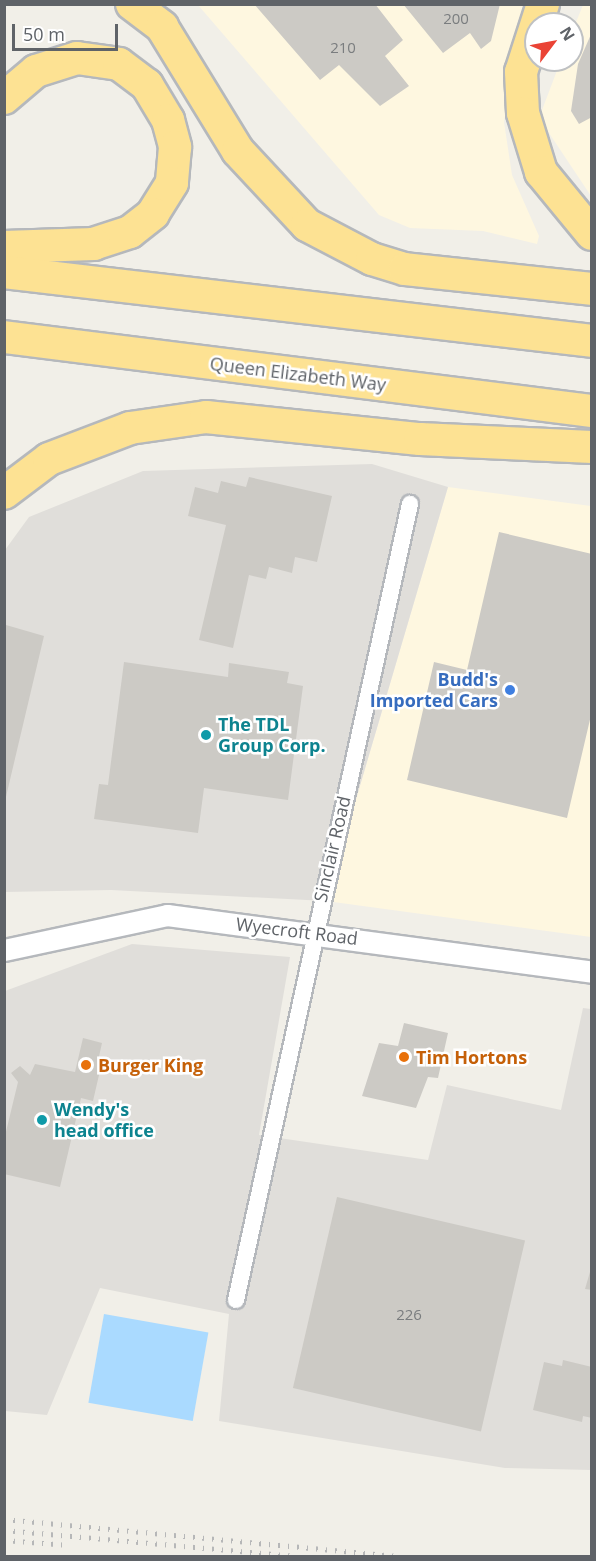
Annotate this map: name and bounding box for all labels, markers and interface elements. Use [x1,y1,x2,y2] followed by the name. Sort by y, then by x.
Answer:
[443,10,469,28] house number: 200
[15,12,122,50] scale bar
[524,12,584,72] north arrow
[23,22,65,46] text: 50 m
[555,22,580,45] text: N
[330,39,356,57] house number: 210
[209,352,387,396] street label: Queen Elizabeth Way
[370,669,498,712] place label: Budd's Imported Cars
[503,683,517,697] marker: Budd's Imported Cars
[218,714,326,756] place label: The TDL Group Corp.
[199,728,213,742] marker: The TDL Group Corp.
[309,794,355,904] street label: Sinclair Road
[235,913,359,949] street label: Wyecroft Road
[416,1046,527,1068] place label: Tim Hortons
[397,1050,411,1064] marker: Tim Hortons
[98,1054,203,1076] place label: Burger King
[79,1058,93,1072] marker: Burger King
[54,1099,154,1142] place label: Wendy's head office
[35,1113,49,1127] marker: Wendy's head office
[396,1306,422,1324] house number: 226

